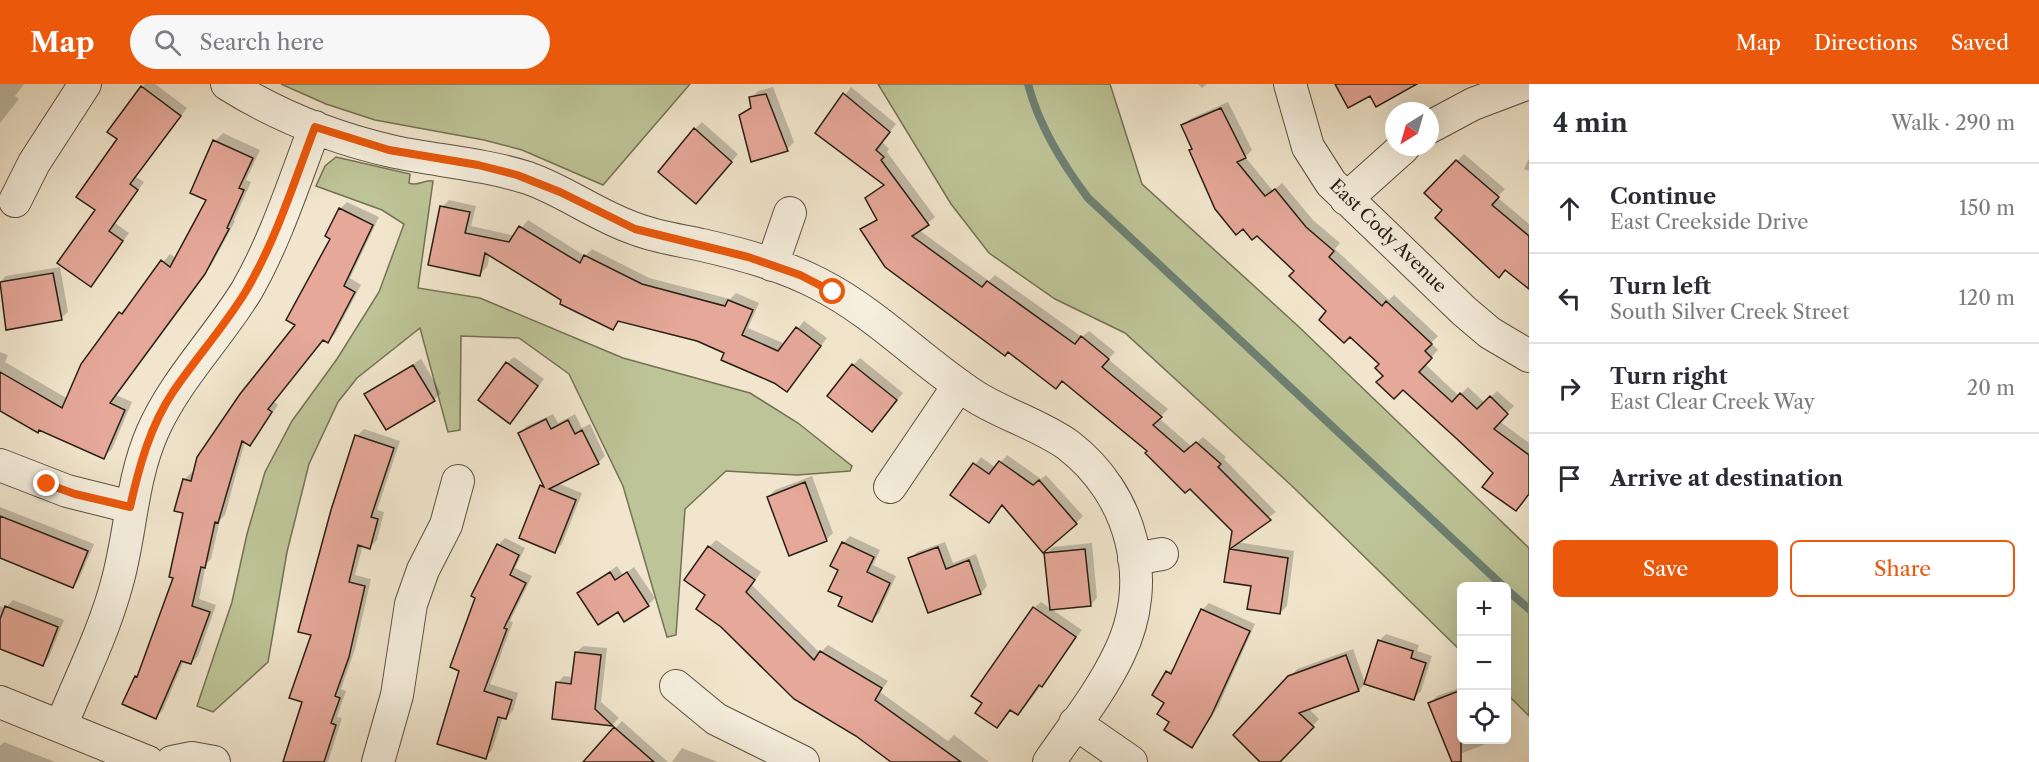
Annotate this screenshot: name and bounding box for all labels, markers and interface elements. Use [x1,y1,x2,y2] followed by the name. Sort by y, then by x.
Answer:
[130,15,550,69] search box
[30,25,94,59] text: Map
[151,26,184,59] icon: search
[199,29,324,56] text: Search here
[1736,30,1781,55] text: Map
[1814,30,1918,55] text: Directions
[1951,30,2009,55] text: Saved
[1385,102,1439,156] north arrow
[1553,107,1628,139] text: 4 min
[1891,111,2015,135] text: Walk · 290 m
[1325,175,1451,297] street label: East Cody Avenue
[1610,183,1716,210] text: Continue
[1553,192,1586,225] icon: ahead
[1959,196,2015,220] text: 150 m
[1610,210,1808,234] text: East Creekside Drive
[1610,273,1711,300] text: Turn left
[819,278,845,304] route start
[1553,282,1586,315] icon: left
[1958,286,2015,310] text: 120 m
[1610,300,1849,324] text: South Silver Creek Street
[1610,363,1728,390] text: Turn right
[1553,372,1586,405] icon: right
[1967,376,2015,400] text: 20 m
[1610,390,1815,414] text: East Clear Creek Way
[1553,462,1586,495] icon: arrive
[1610,465,1843,492] text: Arrive at destination
[33,470,59,496] route end
[1553,540,1778,597] button: Save
[1790,540,2015,597] button: Share
[1457,582,1511,744] map controls
[1457,582,1511,636] button: +
[1457,636,1511,690] button: −
[1457,690,1511,744] button: locate

